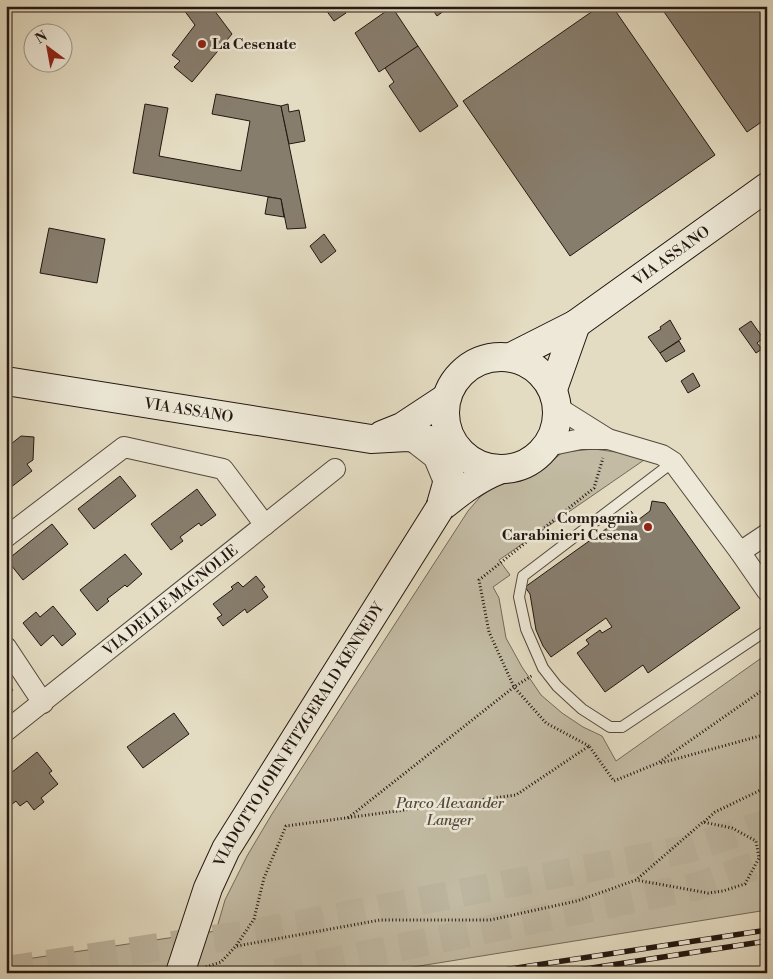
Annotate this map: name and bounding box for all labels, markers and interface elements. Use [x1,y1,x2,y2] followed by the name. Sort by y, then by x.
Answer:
[22,22,72,72] north arrow
[32,27,51,48] text: N
[212,35,297,54] place label: La Cesenate
[196,38,208,50] marker: La Cesenate
[628,222,714,290] street label: VIA ASSANO
[142,393,235,427] street label: VIA ASSANO
[502,509,639,545] place label: Compagnia Carabinieri Cesena
[642,521,654,533] marker: Compagnia Carabinieri Cesena
[98,541,242,660] street label: VIA DELLE MAGNOLIE
[209,598,389,871] street label: VIADOTTO JOHN FITZGERALD KENNEDY
[395,794,505,830] park label: Parco Alexander Langer

